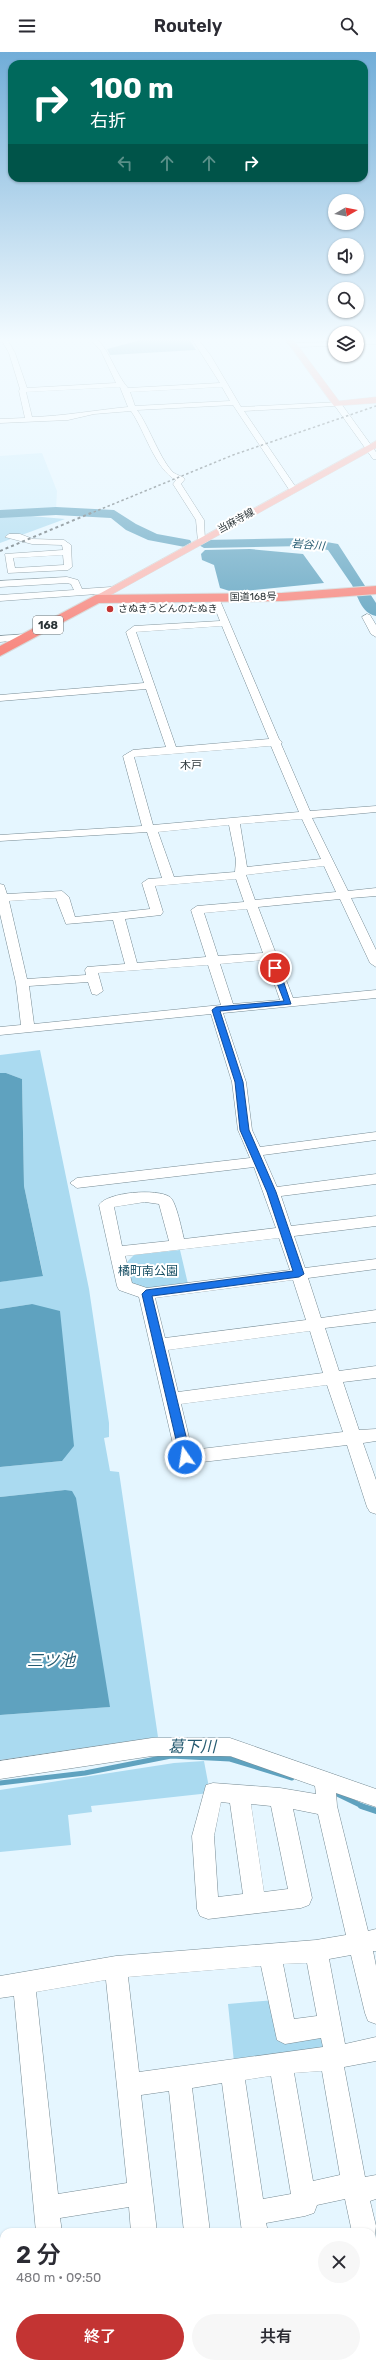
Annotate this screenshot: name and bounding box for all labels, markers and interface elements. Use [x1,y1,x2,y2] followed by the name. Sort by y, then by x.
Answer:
[16,15,38,37] icon: menu
[154,15,222,37] text: Routely
[338,15,360,37] icon: search
[90,72,174,105] text: 100 m
[24,76,76,128] icon: right
[90,110,126,132] text: 右折
[114,152,136,174] icon: left
[156,152,178,174] icon: ahead
[198,152,220,174] icon: ahead
[240,152,262,174] icon: right
[328,194,364,230] north arrow
[328,194,364,362] map controls
[328,238,364,274] button: sound
[328,282,364,318] button: search
[328,326,364,362] button: layers
[216,506,256,536] street label: 当麻寺線
[291,537,326,553] water label: 岩谷川
[230,591,276,603] street label: 国道168号
[118,603,217,615] place label: さぬきうどんのたぬき
[105,604,115,614] marker: さぬきうどんのたぬき
[33,616,63,634] road number: 168
[180,759,202,772] district label: 木戸
[258,951,292,985] pin
[264,957,286,979] icon: arrive
[118,1264,178,1278] park label: 橘町南公園
[164,1436,206,1478] position arrow
[27,1651,77,1670] water label: 三ツ池
[168,1737,218,1756] water label: 葛下川
[16,2241,61,2269] text: 2 分
[318,2241,360,2283] button: close
[16,2270,101,2285] text: 480 m · 09:50
[16,2314,184,2360] button: 終了
[192,2314,360,2360] button: 共有

